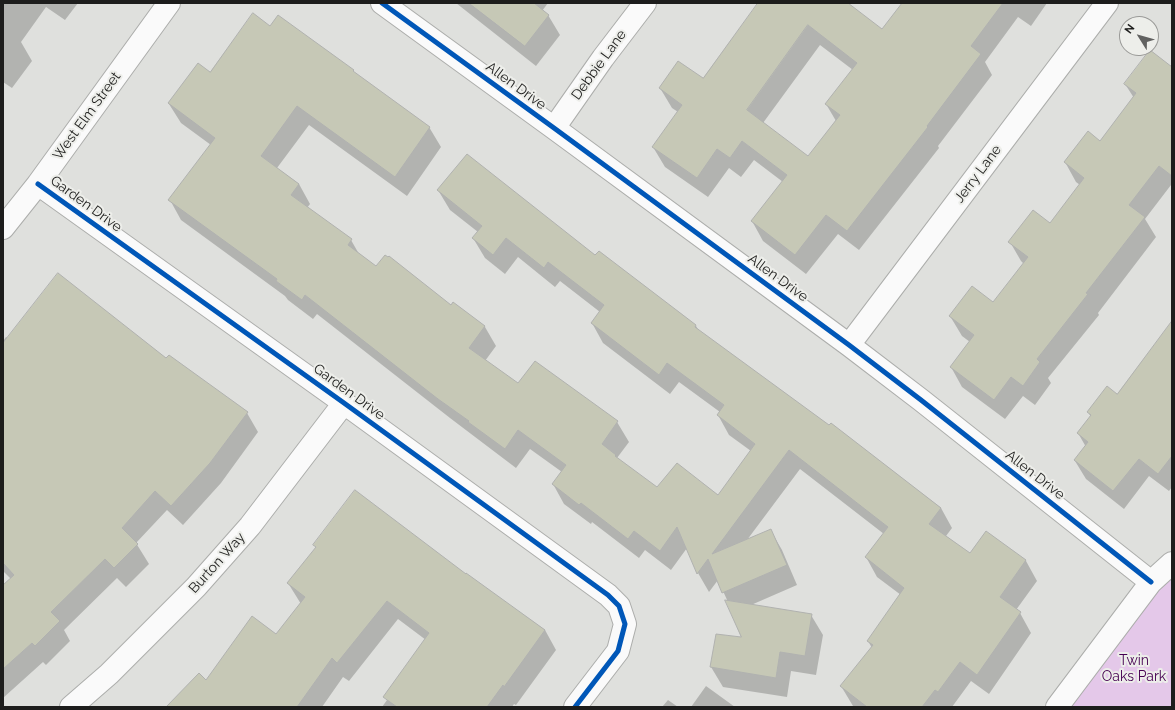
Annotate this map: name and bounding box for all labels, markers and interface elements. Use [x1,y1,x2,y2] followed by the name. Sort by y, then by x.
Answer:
[1119,16,1159,56] north arrow
[1122,22,1138,36] text: N
[568,27,630,103] street label: Debbie Lane
[483,59,549,113] street label: Allen Drive
[49,69,125,163] street label: West Elm Street
[951,142,1005,206] street label: Jerry Lane
[47,172,125,236] street label: Garden Drive
[745,251,811,305] street label: Allen Drive
[310,360,388,424] street label: Garden Drive
[1002,447,1068,503] street label: Allen Drive
[185,529,249,597] street label: Burton Way
[1102,653,1166,686] park label: Twin Oaks Park

